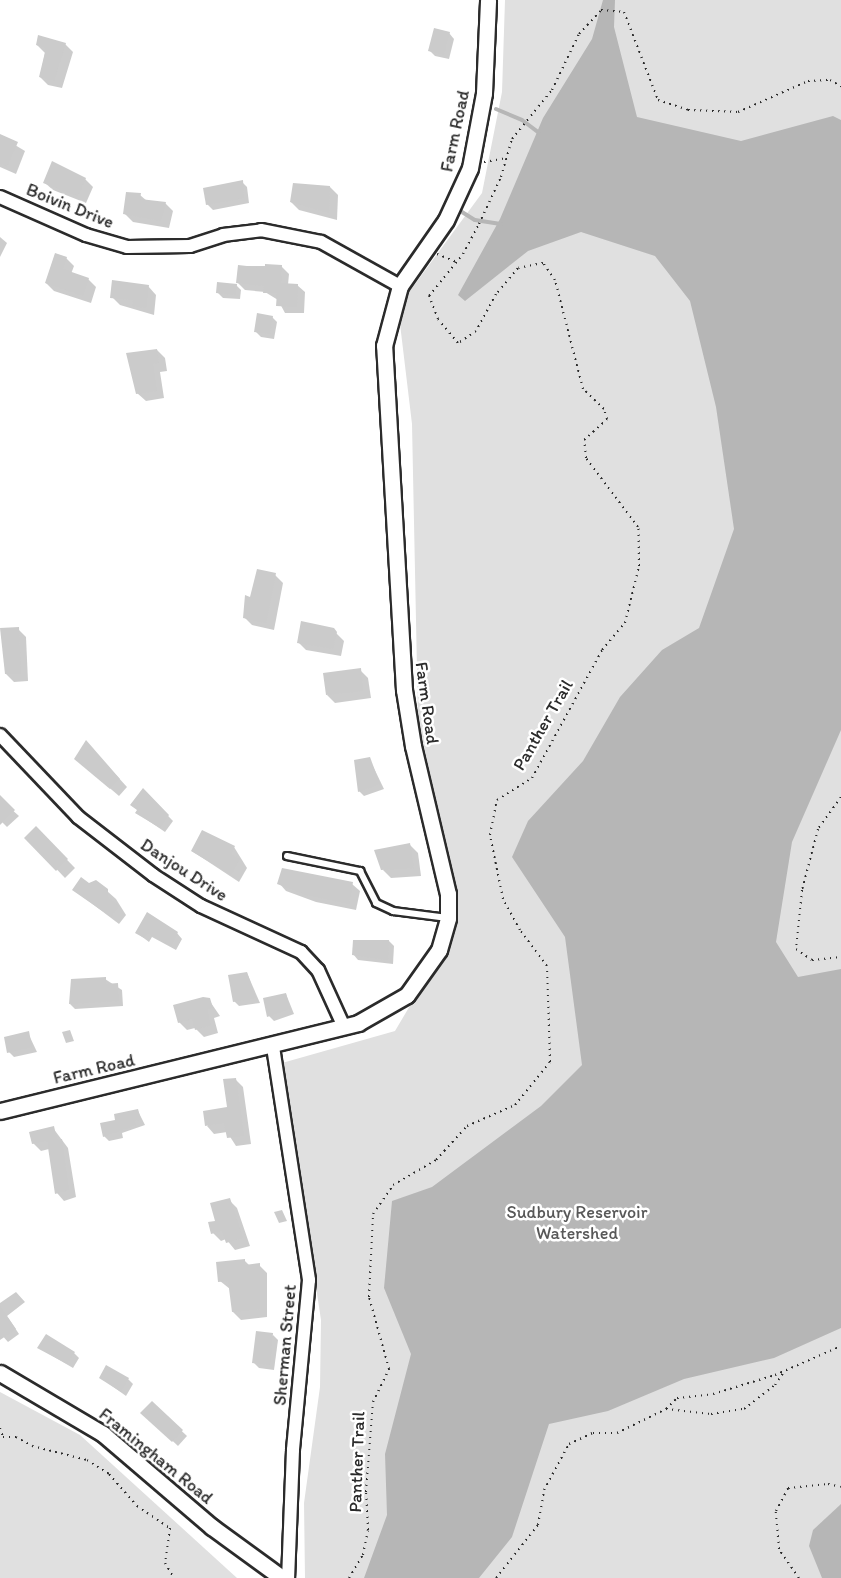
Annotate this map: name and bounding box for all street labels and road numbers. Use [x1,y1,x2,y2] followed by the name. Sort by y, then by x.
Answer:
[436,88,474,174] street label: Farm Road
[23,179,117,233] street label: Boivin Drive
[411,661,443,745] street label: Farm Road
[509,676,577,774] street label: Panther Trail
[136,834,232,906] street label: Danjou Drive
[51,1049,137,1089] street label: Farm Road
[269,1284,301,1406] street label: Sherman Street
[95,1403,217,1509] street label: Framingham Road
[344,1411,370,1513] street label: Panther Trail

